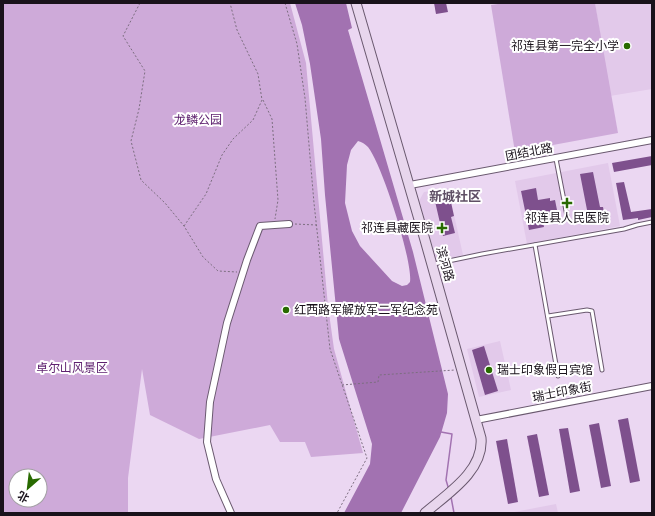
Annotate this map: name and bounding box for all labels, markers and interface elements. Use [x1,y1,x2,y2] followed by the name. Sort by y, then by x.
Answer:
[511,39,619,53] place label: 祁连县第一完全小学
[622,41,632,51] marker: 祁连县第一完全小学
[174,113,222,127] park label: 龙鳞公园
[504,141,554,163] street label: 团结北路
[429,189,481,204] district label: 新城社区
[561,197,573,209] marker: 祁连县人民医院
[525,211,609,225] place label: 祁连县人民医院
[361,221,433,235] place label: 祁连县藏医院
[436,222,448,234] marker: 祁连县藏医院
[433,245,457,283] street label: 滨河路
[294,303,438,317] place label: 红西路军解放军二军纪念苑
[281,305,291,315] marker: 红西路军解放军二军纪念苑
[36,361,108,375] park label: 卓尔山风景区
[497,363,593,377] place label: 瑞士印象假日宾馆
[484,365,494,375] marker: 瑞士印象假日宾馆
[531,379,593,405] street label: 瑞士印象街
[8,468,48,508] north arrow
[16,489,31,505] text: 北

